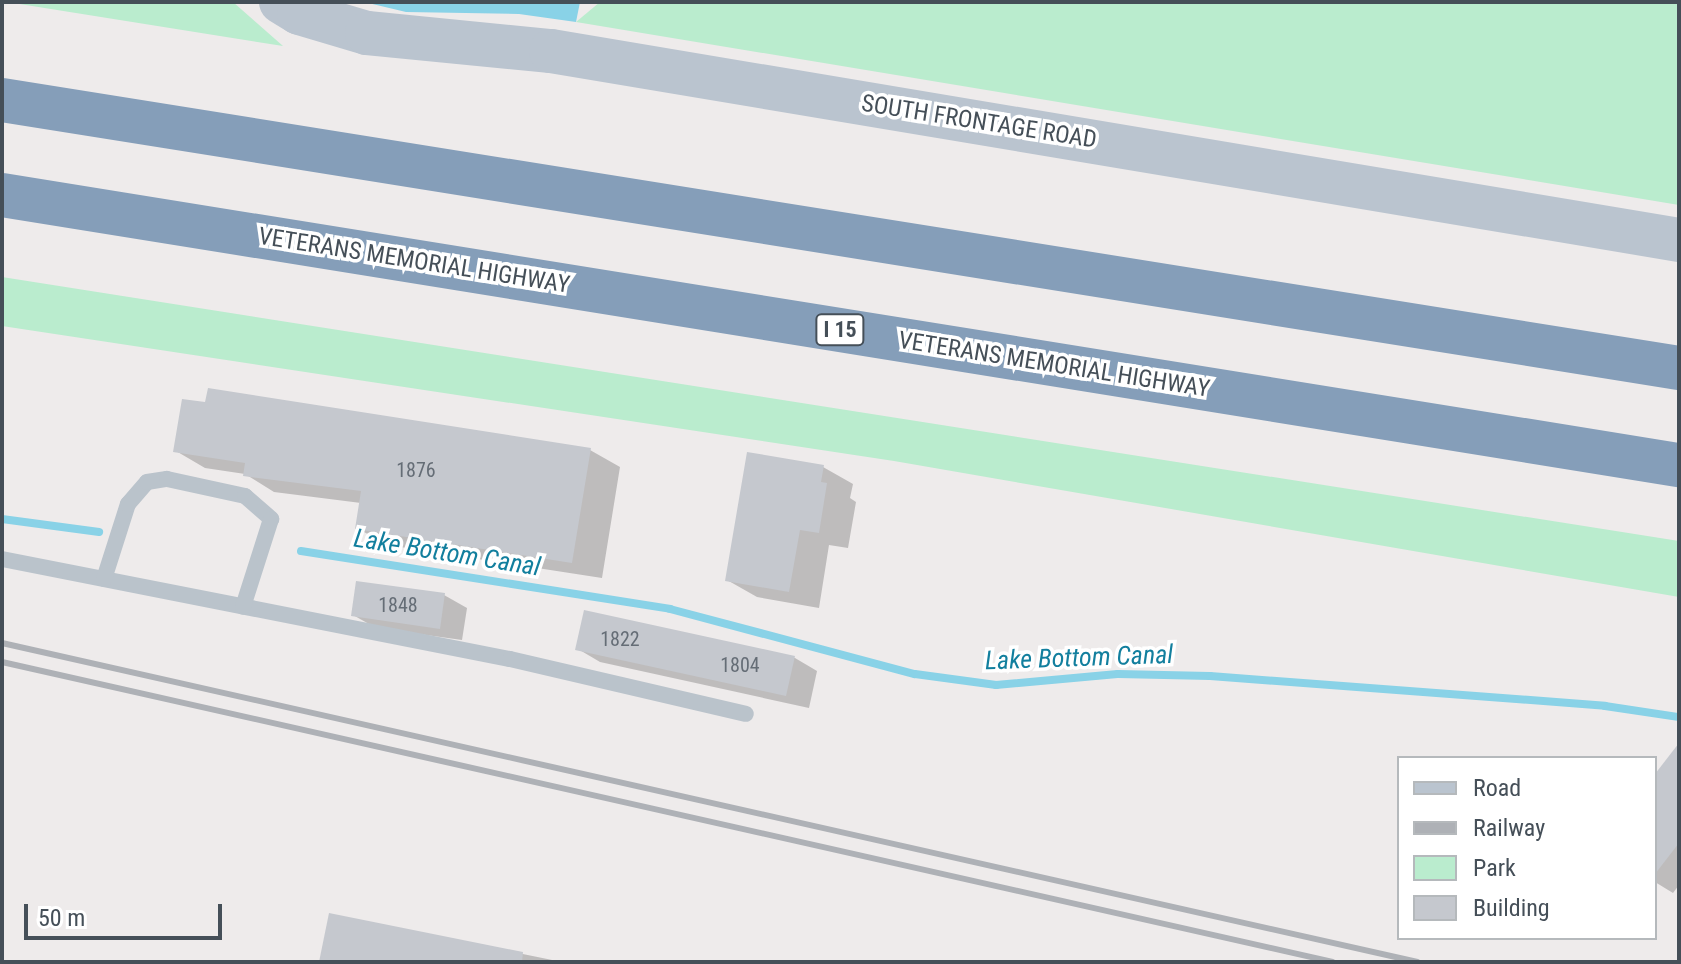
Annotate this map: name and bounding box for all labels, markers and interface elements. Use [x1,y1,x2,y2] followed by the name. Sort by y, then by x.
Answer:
[859,89,1099,155] street label: SOUTH FRONTAGE ROAD
[256,222,572,300] street label: VETERANS MEMORIAL HIGHWAY
[814,312,866,348] road number: I 15
[896,326,1212,404] street label: VETERANS MEMORIAL HIGHWAY
[396,458,436,482] house number: 1876
[352,523,542,583] water label: Lake Bottom Canal
[378,593,418,617] house number: 1848
[600,627,640,651] house number: 1822
[984,639,1174,677] water label: Lake Bottom Canal
[720,653,760,677] house number: 1804
[1397,756,1657,940] legend
[1473,774,1521,802] text: Road
[1473,814,1545,842] text: Railway
[1473,854,1516,882] text: Park
[28,888,226,938] scale bar
[1473,894,1550,922] text: Building
[38,904,85,932] text: 50 m

